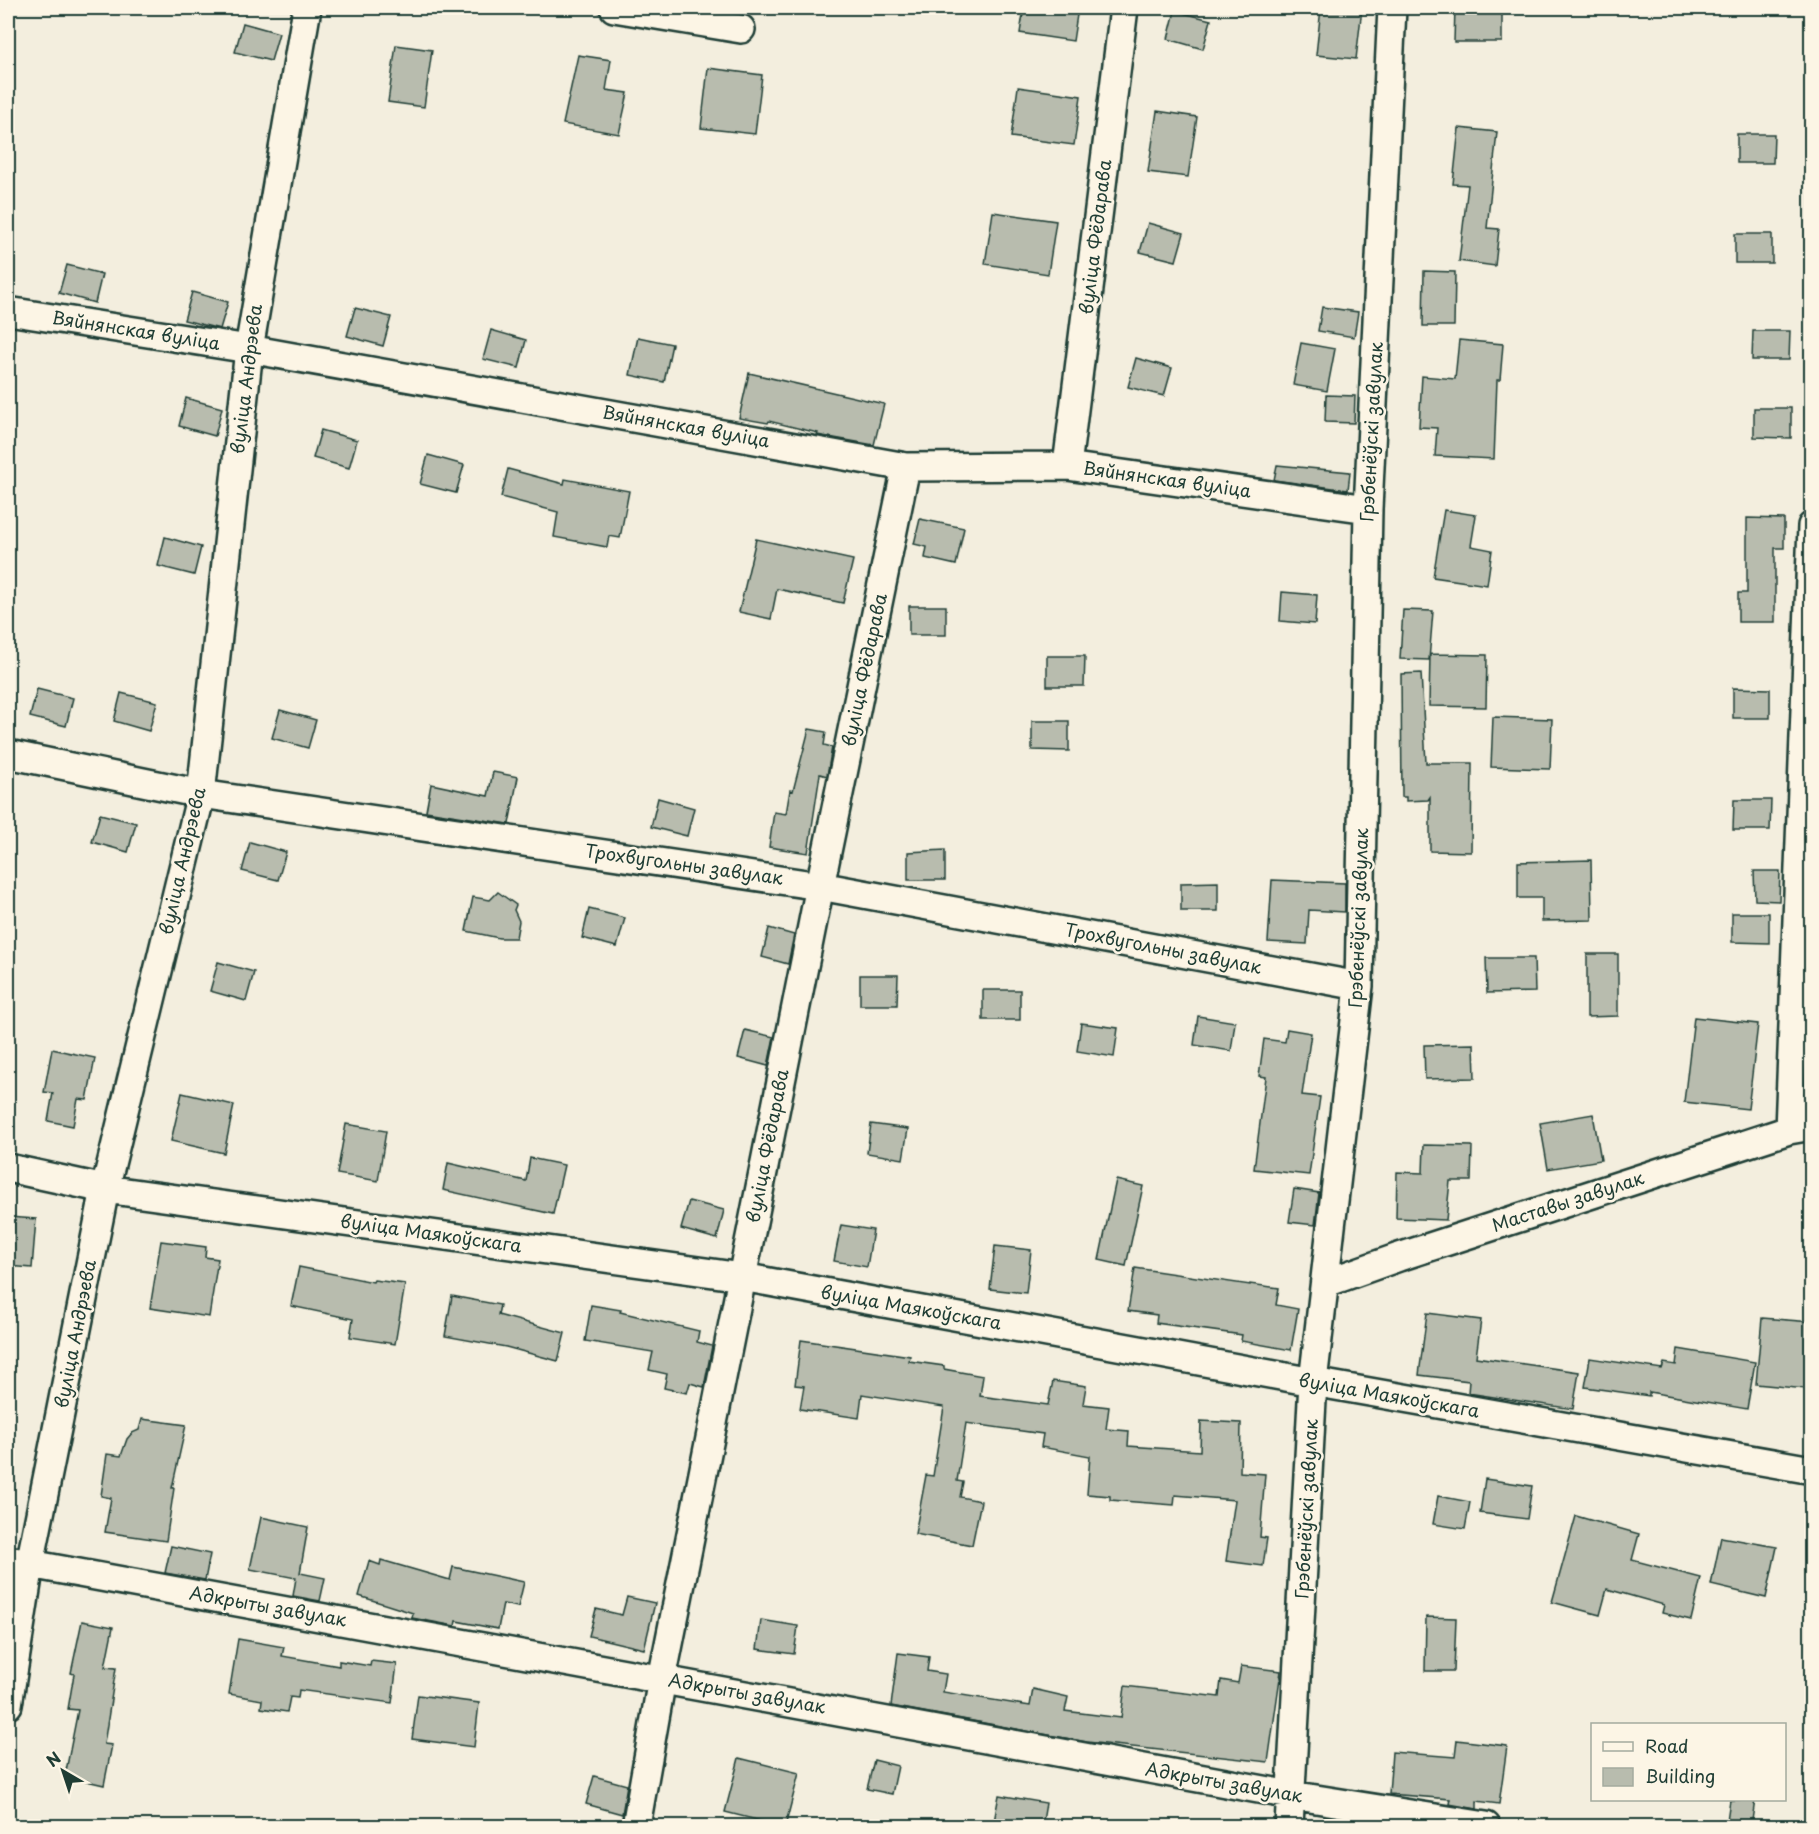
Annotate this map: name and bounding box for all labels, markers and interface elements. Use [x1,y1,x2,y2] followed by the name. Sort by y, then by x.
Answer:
[1072,157,1117,316] street label: вуліца Фёдарава
[223,302,268,455] street label: вуліца Андрэева
[50,303,222,356] street label: Вяйнянская вуліца
[1352,341,1389,523] street label: Грэбенёўскі завулак
[600,397,772,454] street label: Вяйнянская вуліца
[1081,453,1253,504] street label: Вяйнянская вуліца
[834,590,893,749] street label: вуліца Фёдарава
[151,784,212,937] street label: вуліца Андрэева
[1341,827,1374,1008] street label: Грэбенёўскі завулак
[583,836,785,891] street label: Трохвугольны завулак
[1063,915,1264,980] street label: Трохвугольны завулак
[738,1066,795,1225] street label: вуліца Фёдарава
[1488,1163,1647,1238] street label: Маставы завулак
[339,1206,524,1259] street label: вуліца Маякоўскага
[47,1256,102,1410] street label: вуліца Андрэева
[819,1277,1004,1336] street label: вуліца Маякоўскага
[1297,1365,1482,1424] street label: вуліца Маякоўскага
[1287,1418,1324,1600] street label: Грэбенёўскі завулак
[188,1578,349,1633] street label: Адкрыты завулак
[667,1665,828,1720] street label: Адкрыты завулак
[1591,1723,1786,1801] legend
[1645,1732,1689,1759] text: Road
[33,1741,93,1801] north arrow
[40,1745,65,1772] text: N
[1144,1754,1305,1809] street label: Адкрыты завулак
[1645,1762,1715,1789] text: Building

